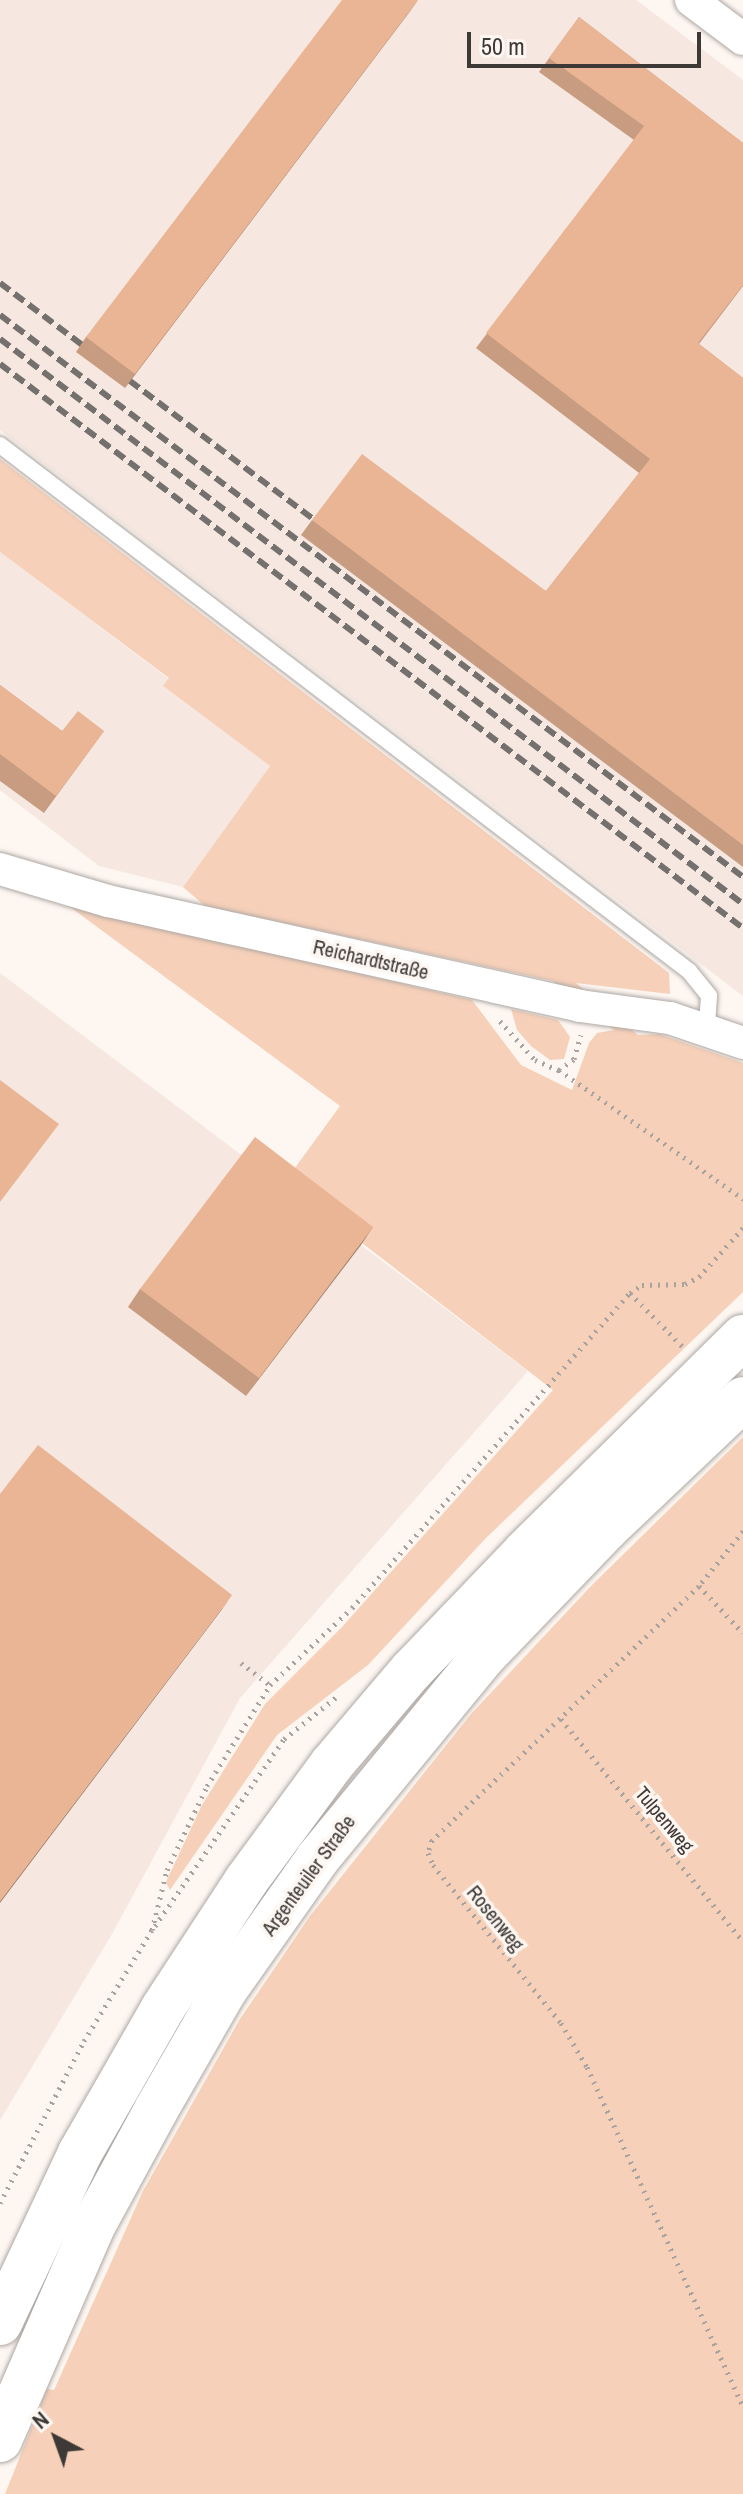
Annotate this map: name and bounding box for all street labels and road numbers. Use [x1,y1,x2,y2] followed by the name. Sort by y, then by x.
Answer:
[311,934,431,984] street label: Reichardtstraße
[630,1781,700,1857] street label: Tulpenweg
[256,1810,360,1940] street label: Argenteuiler Straße
[462,1880,530,1956] street label: Rosenweg

